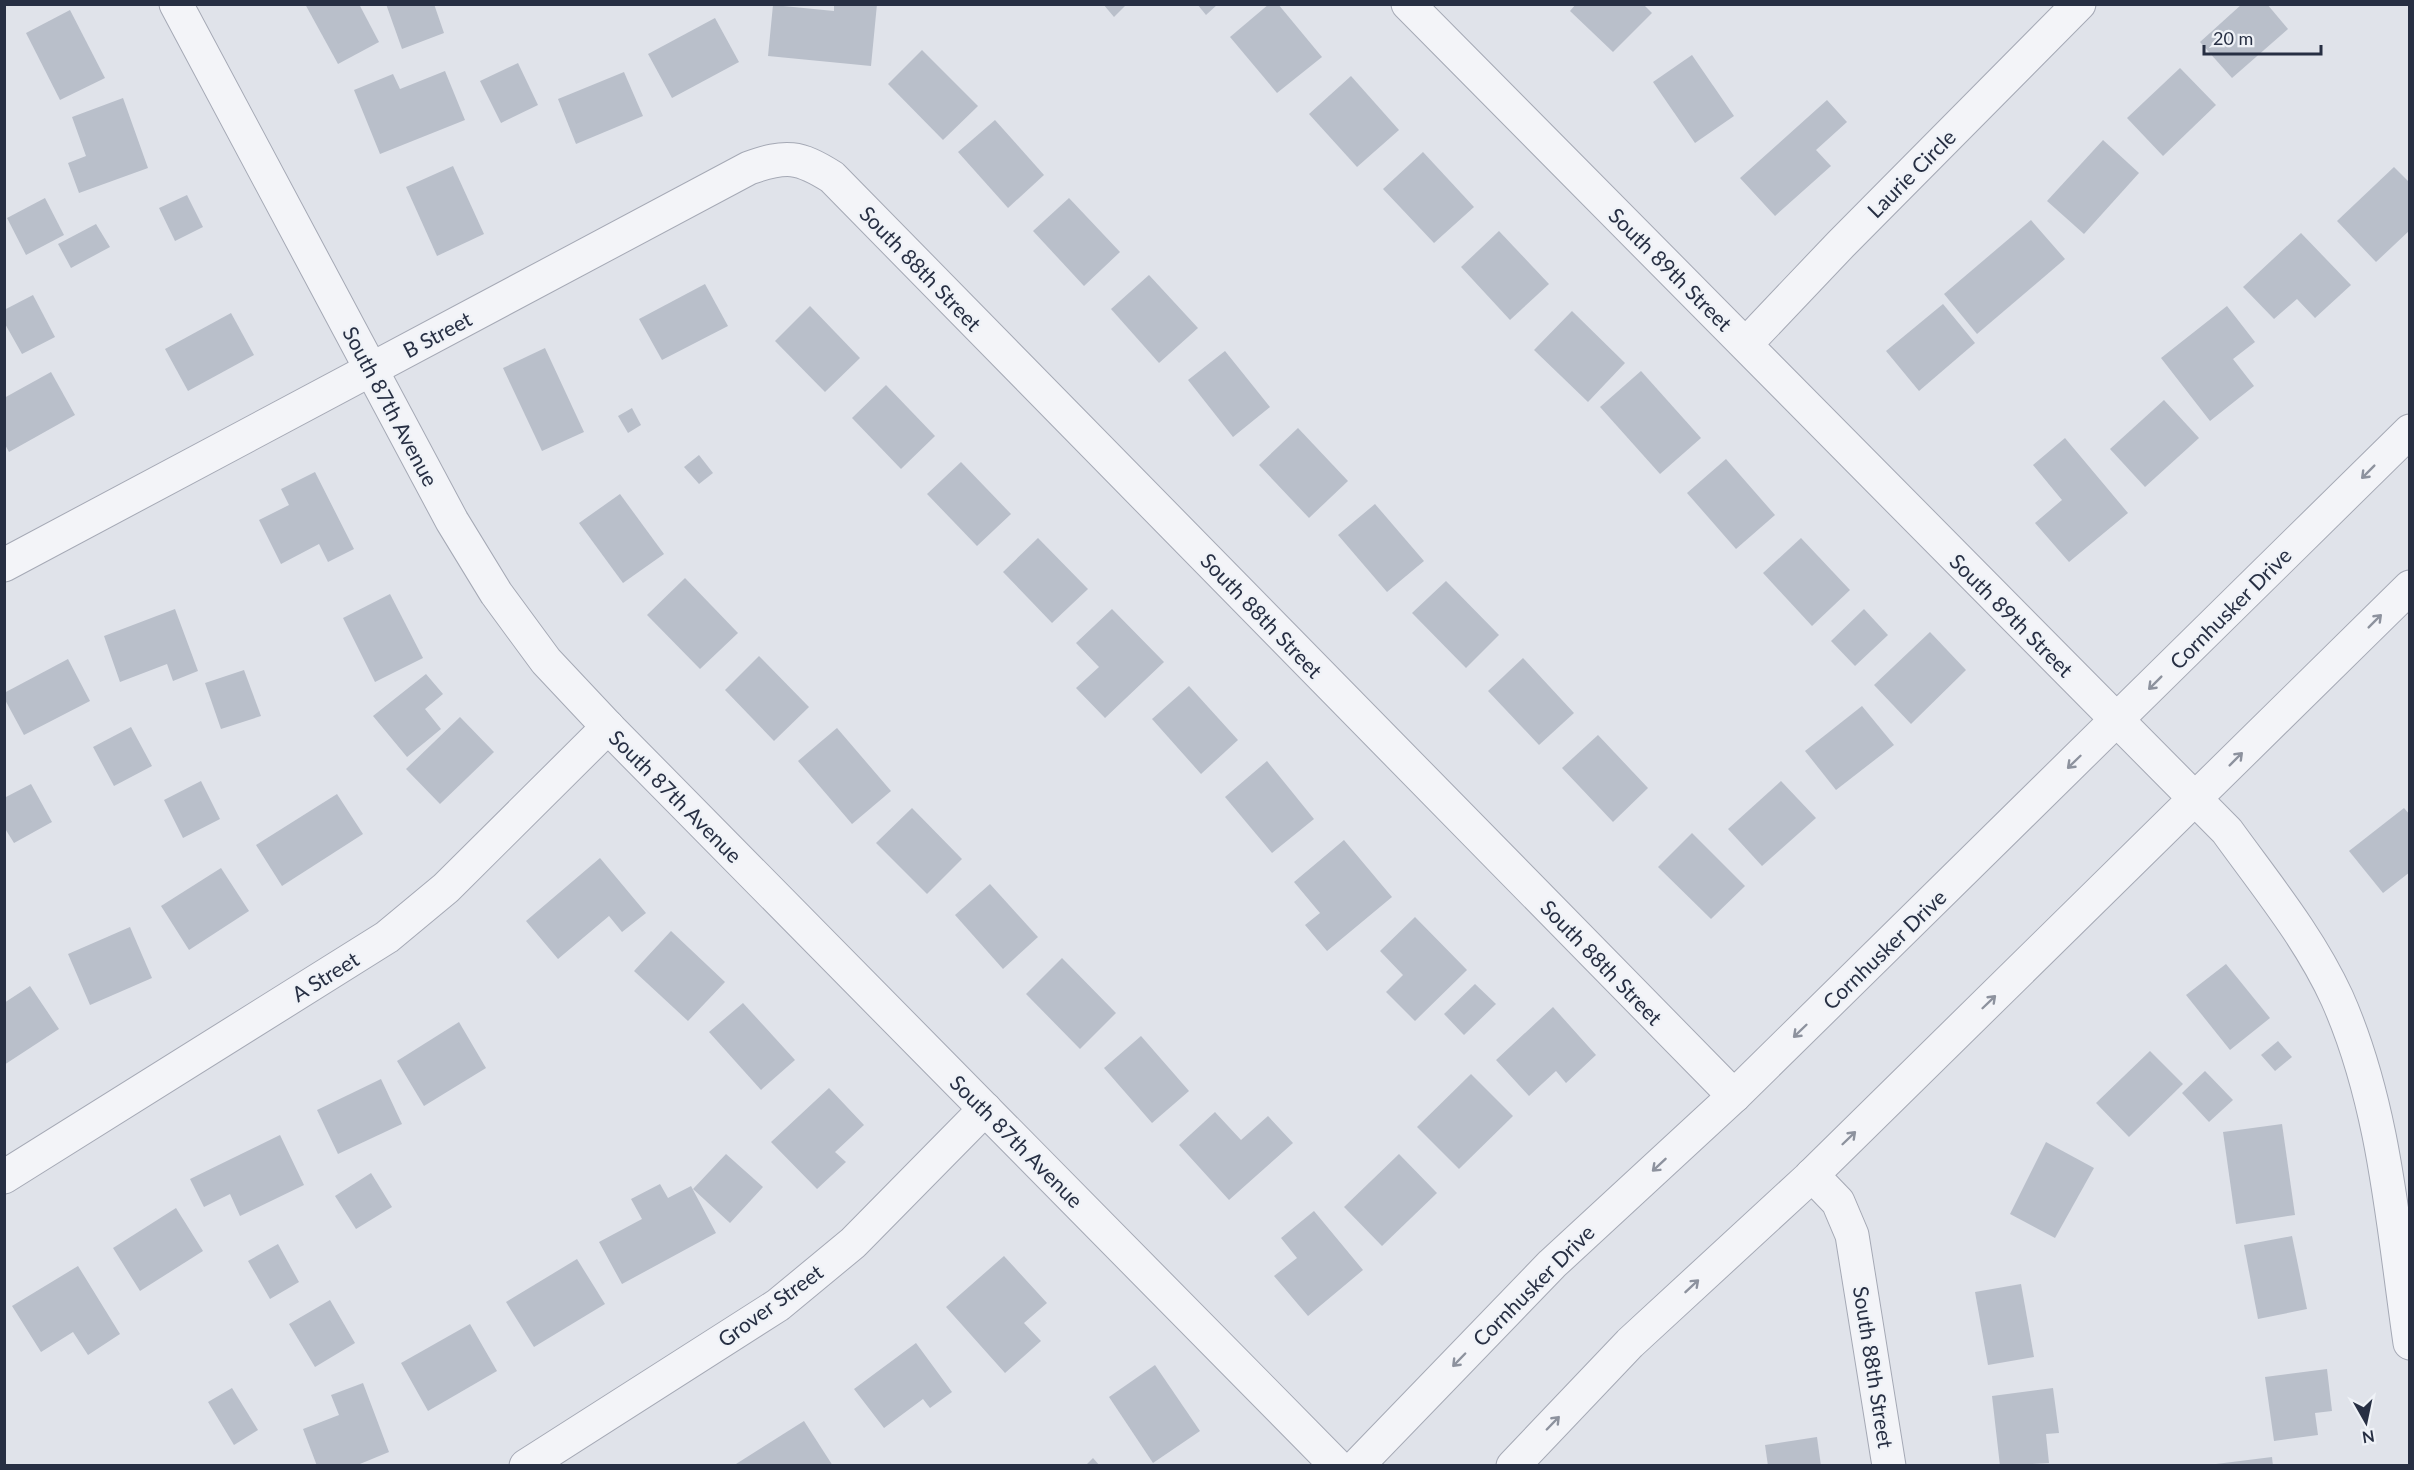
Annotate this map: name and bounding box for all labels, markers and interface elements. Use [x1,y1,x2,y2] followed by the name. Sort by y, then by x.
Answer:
[2204,18,2321,56] scale bar
[2213,27,2253,49] text: 20 m
[1862,124,1960,222] street label: Laurie Circle
[855,200,987,336] street label: South 88th Street
[1604,202,1738,336] street label: South 89th Street
[398,305,476,362] street label: B Street
[338,322,444,490] street label: South 87th Avenue
[2360,464,2375,479] one-way arrow
[2164,542,2296,674] street label: Cornhusker Drive
[1196,547,1328,683] street label: South 88th Street
[1945,548,2079,682] street label: South 89th Street
[2367,614,2382,629] one-way arrow
[2147,675,2162,690] one-way arrow
[604,724,748,868] street label: South 87th Avenue
[2229,751,2244,766] one-way arrow
[2067,755,2082,769] one-way arrow
[1817,884,1951,1014] street label: Cornhusker Drive
[1536,894,1668,1030] street label: South 88th Street
[287,945,363,1006] street label: A Street
[1981,995,1996,1010] one-way arrow
[1793,1023,1808,1038] one-way arrow
[945,1069,1089,1213] street label: South 87th Avenue
[1842,1131,1857,1146] one-way arrow
[1652,1158,1667,1172] one-way arrow
[1467,1219,1599,1351] street label: Cornhusker Drive
[713,1258,828,1351] street label: Grover Street
[1684,1279,1699,1293] one-way arrow
[1849,1284,1899,1450] street label: South 88th Street
[1452,1352,1467,1367] one-way arrow
[2336,1392,2396,1452] north arrow
[1546,1416,1560,1431] one-way arrow
[2361,1427,2376,1448] text: N

